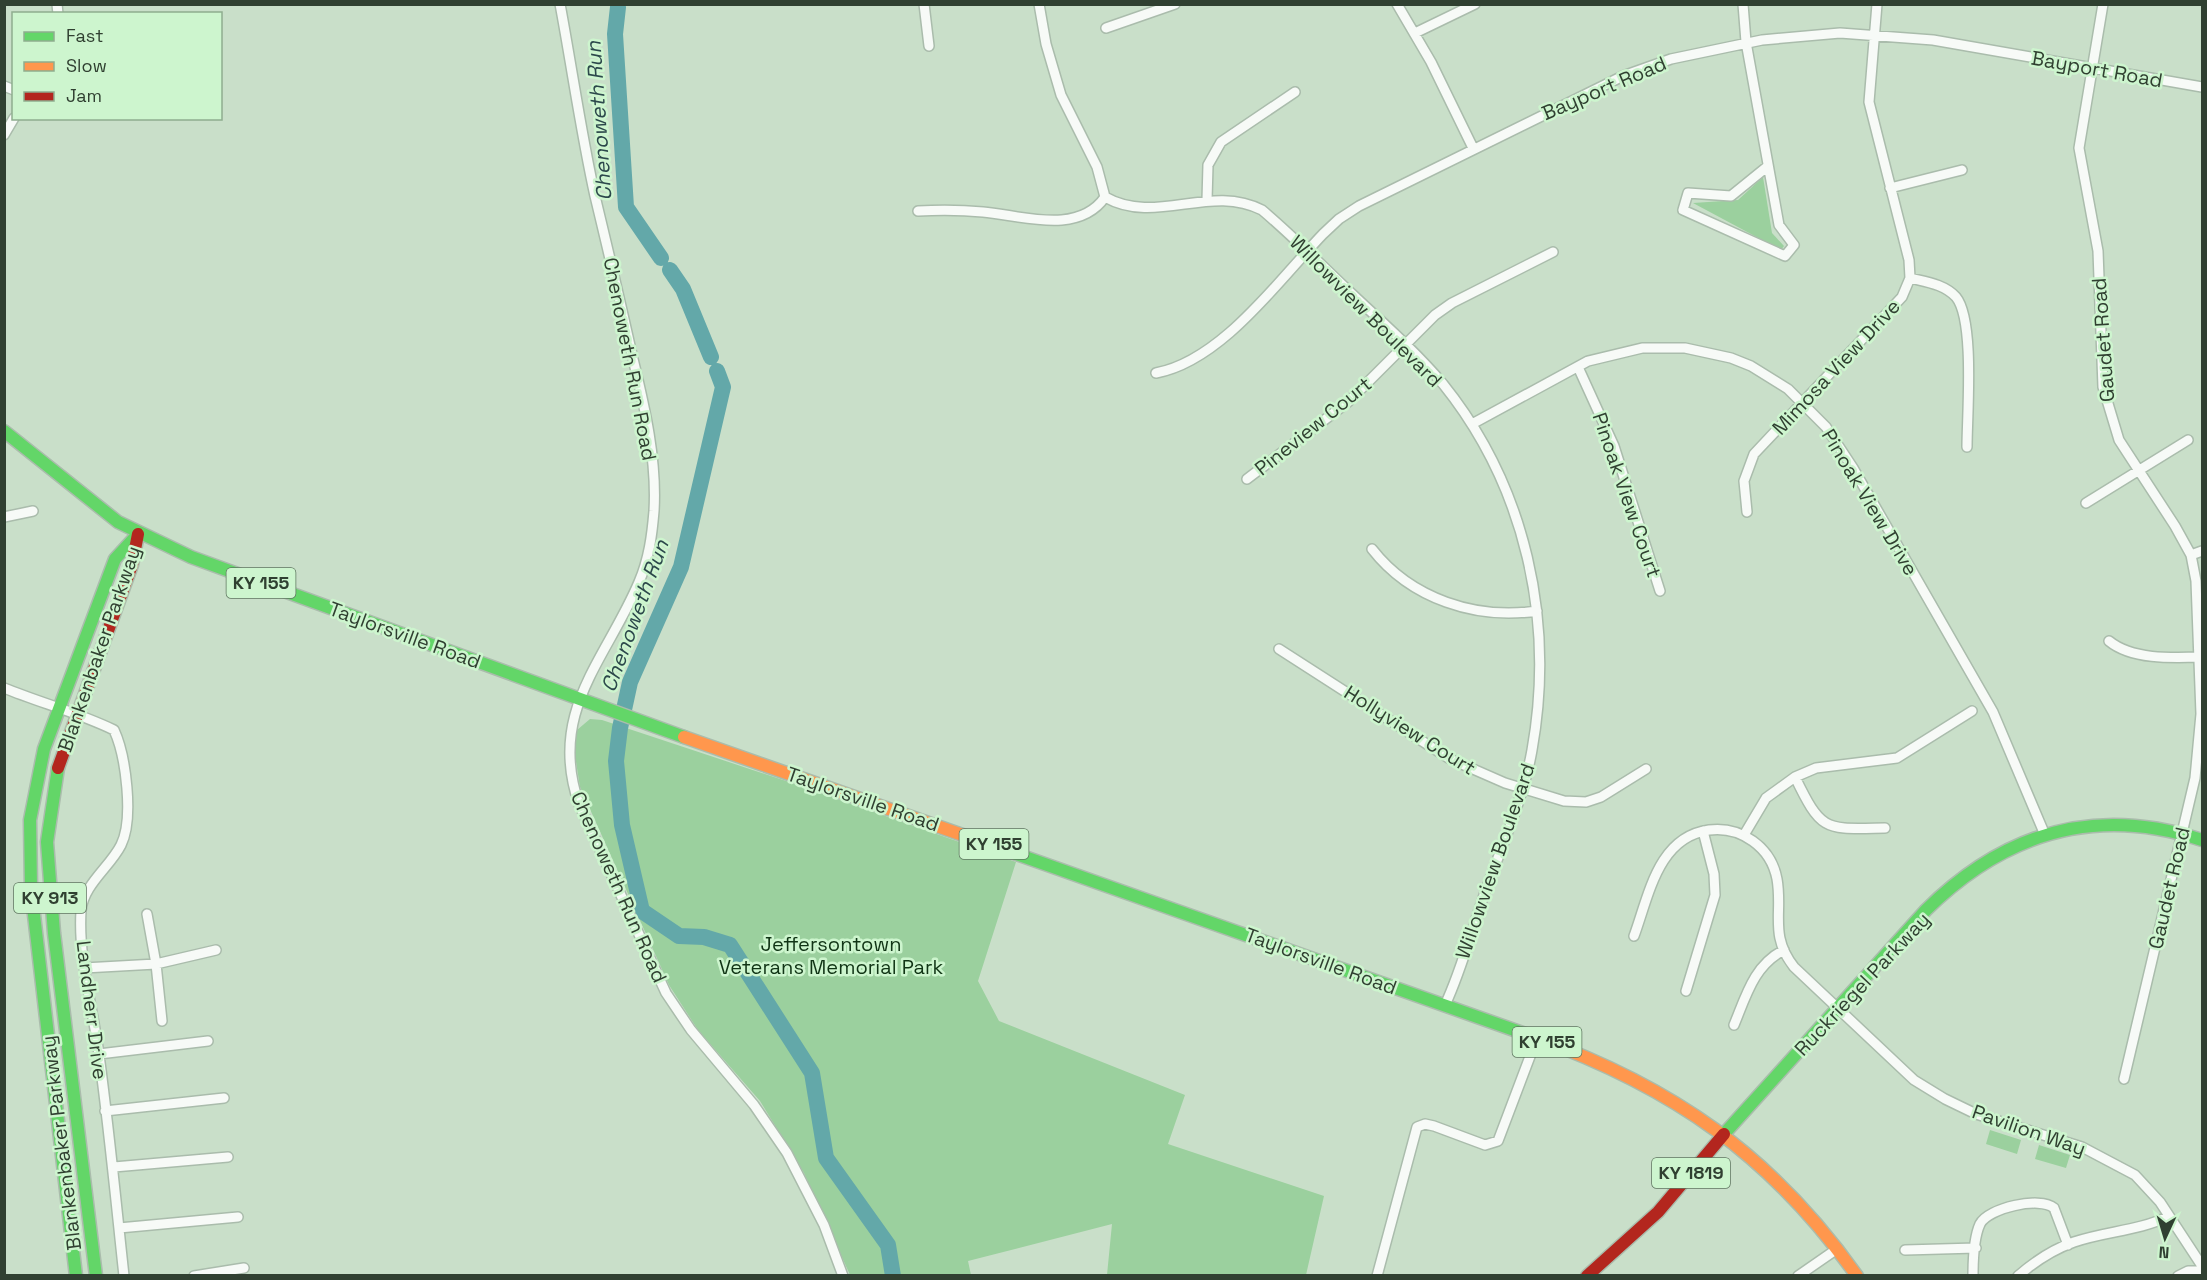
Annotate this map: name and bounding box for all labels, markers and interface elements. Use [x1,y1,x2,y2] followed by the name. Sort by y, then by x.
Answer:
[12,12,222,120] legend
[66,24,103,47] text: Fast
[579,39,618,202] water label: Chenoweth Run
[2029,45,2165,93] street label: Bayport Road
[1538,50,1670,126] street label: Bayport Road
[66,54,107,77] text: Slow
[66,84,102,107] text: Jam
[1284,229,1448,393] street label: Willowview Boulevard
[598,255,662,463] street label: Chenoweth Run Road
[2086,277,2120,403] street label: Gaudet Road
[1766,294,1906,440] street label: Mimosa View Drive
[1249,371,1377,481] street label: Pineview Court
[1587,409,1667,581] street label: Pinoak View Court
[1816,424,1924,580] street label: Pinoak View Drive
[594,535,675,696] water label: Chenoweth Run
[52,543,146,755] street label: Blankenbaker Parkway
[226,568,296,598] road number: KY 155
[325,595,485,675] street label: Taylorsville Road
[1339,679,1481,781] street label: Hollyview Court
[1449,760,1541,962] street label: Willowview Boulevard
[783,761,943,837] street label: Taylorsville Road
[565,787,673,987] street label: Chenoweth Run Road
[2142,824,2196,952] street label: Gaudet Road
[960,829,1028,859] road number: KY 155
[14,883,86,913] road number: KY 913
[1789,907,1935,1061] street label: Ruckriegel Parkway
[1241,921,1401,1001] street label: Taylorsville Road
[719,931,944,980] park label: Jeffersontown Veterans Memorial Park
[71,939,113,1081] street label: Landherr Drive
[1512,1027,1582,1057] road number: KY 155
[35,1034,87,1252] street label: Blankenbaker Parkway
[1969,1098,2089,1162] street label: Pavilion Way
[1652,1158,1730,1188] road number: KY 1819
[2135,1208,2195,1268] north arrow
[2158,1242,2170,1263] text: N

